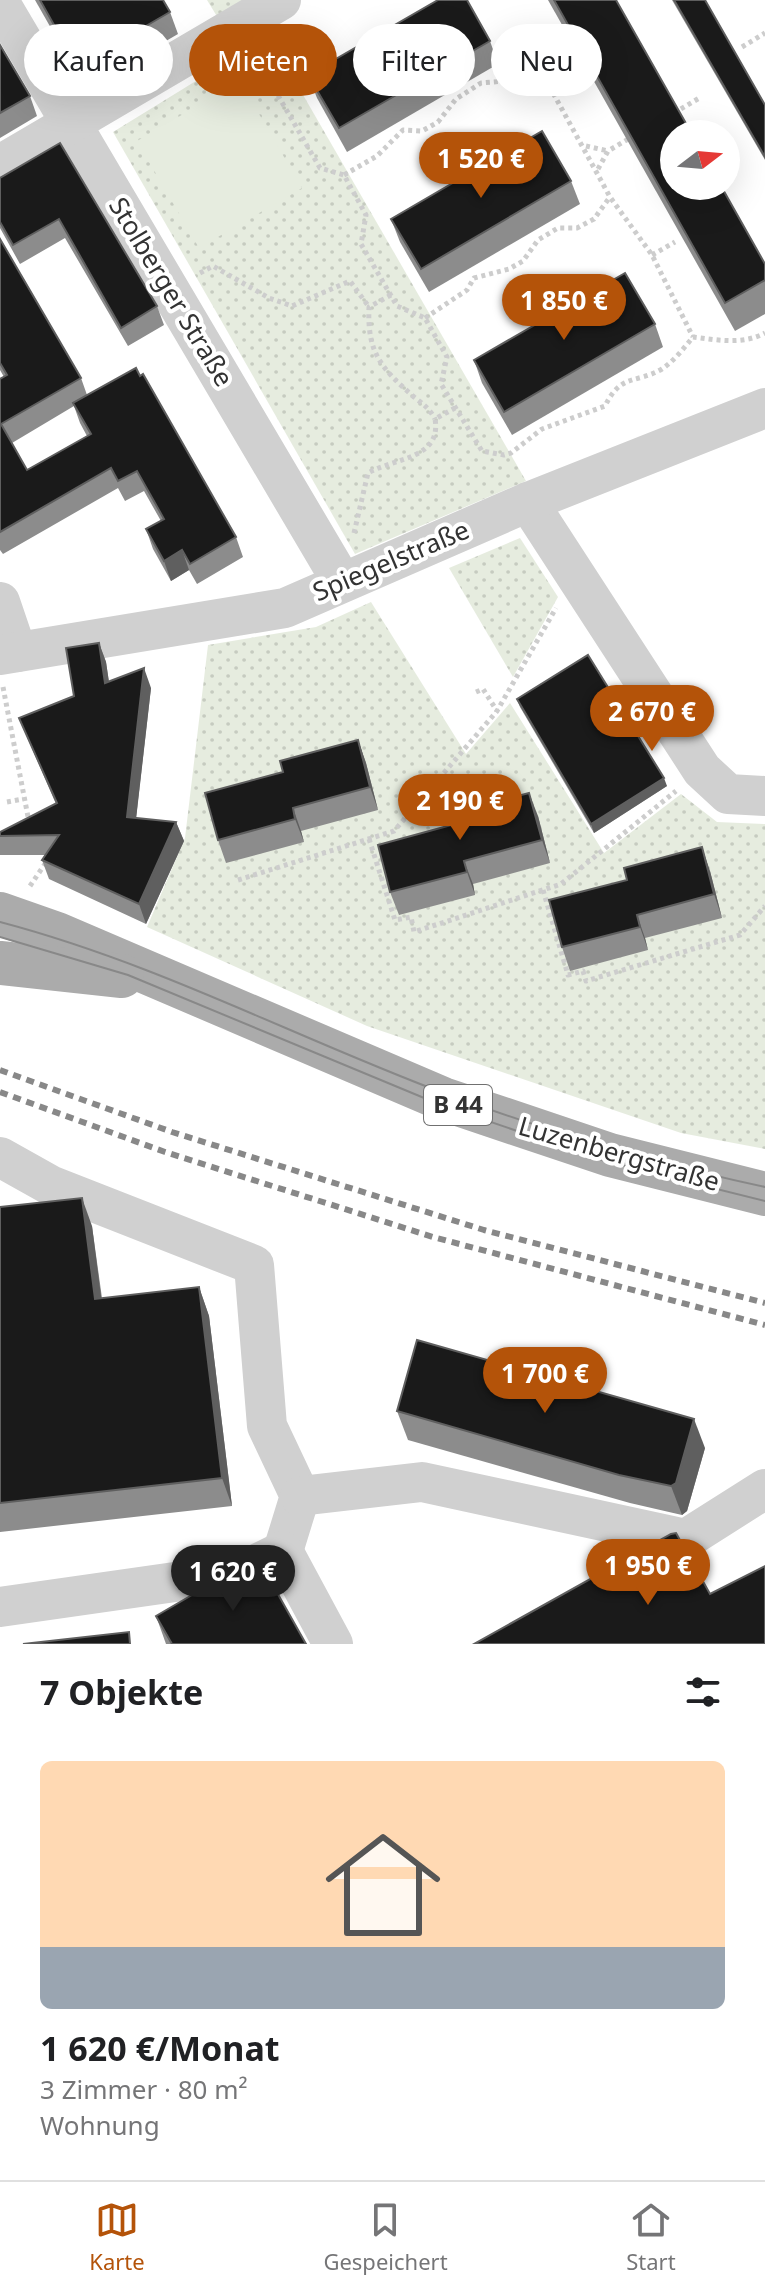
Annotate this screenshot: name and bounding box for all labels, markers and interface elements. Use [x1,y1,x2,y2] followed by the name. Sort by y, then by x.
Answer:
[24,24,173,96] chip: Kaufen
[189,24,337,96] chip: Mieten
[353,24,475,96] chip: Filter
[491,24,602,96] chip: Neu
[660,120,740,200] north arrow
[660,120,740,200] map controls
[407,132,555,200] pin: 1 520 €
[437,140,525,176] text: 1 520 €
[101,190,243,393] street label: Stolberger Straße
[490,274,638,342] pin: 1 850 €
[520,282,608,318] text: 1 850 €
[307,511,474,609] street label: Spiegelstraße
[578,685,726,753] pin: 2 670 €
[608,693,696,729] text: 2 670 €
[386,774,534,842] pin: 2 190 €
[416,782,504,818] text: 2 190 €
[424,1085,492,1125] road number: B 44
[515,1107,724,1199] street label: Luzenbergstraße
[471,1347,619,1415] pin: 1 700 €
[501,1355,589,1391] text: 1 700 €
[574,1539,722,1607] pin: 1 950 €
[159,1545,307,1613] pin: 1 620 €
[604,1547,692,1583] text: 1 950 €
[189,1553,277,1589] text: 1 620 €
[40,1669,203,1715] text: 7 Objekte
[681,1670,725,1714] icon: filters
[311,1813,455,1957] icon: home
[40,2025,280,2071] text: 1 620 €/Monat
[40,2071,248,2107] text: 3 Zimmer · 80 m²
[40,2107,160,2143] text: Wohnung
[89,2198,145,2276] tab: Karte
[323,2198,448,2276] tab: Gespeichert
[626,2198,676,2276] tab: Start

